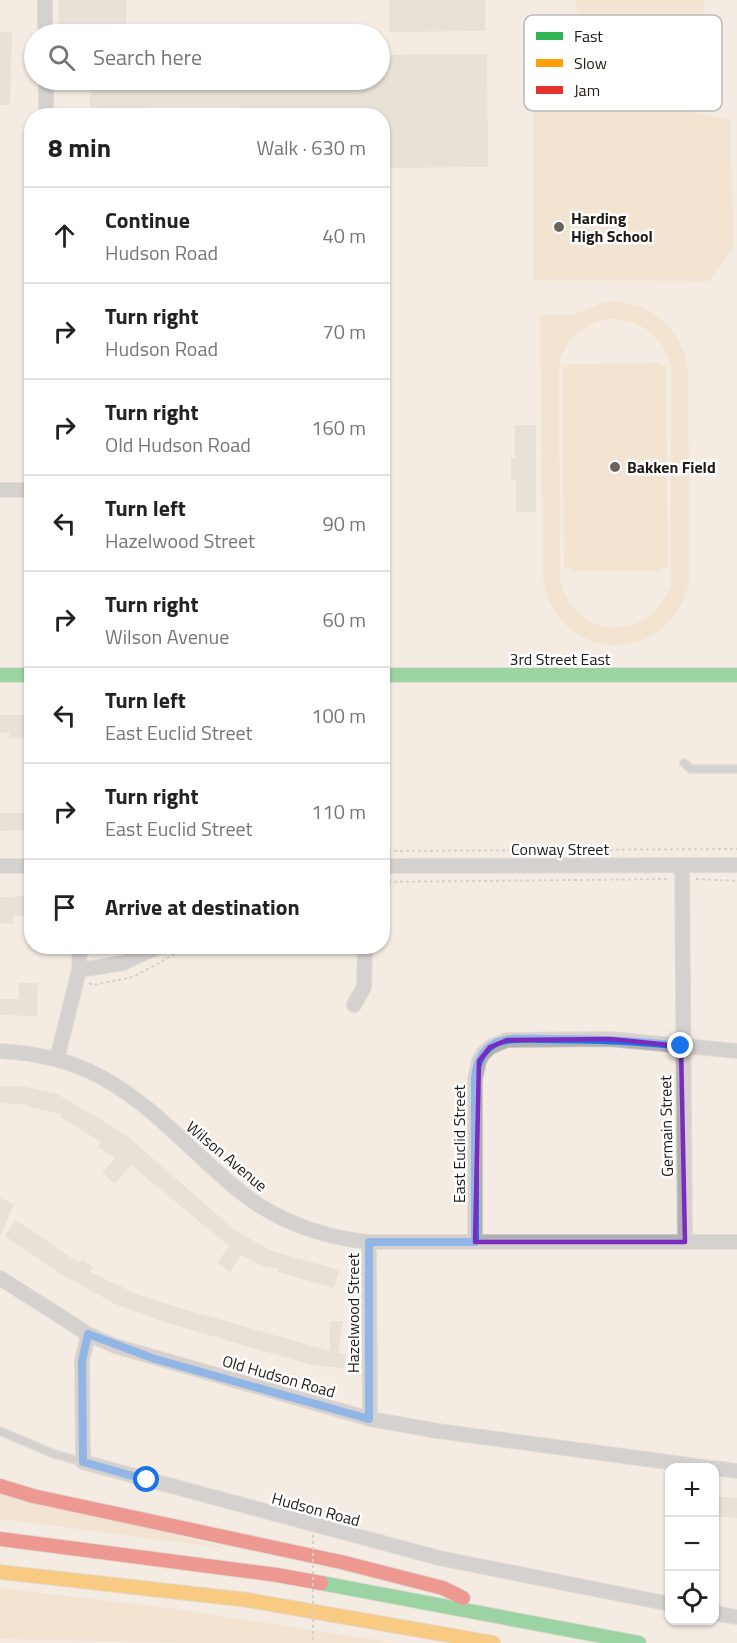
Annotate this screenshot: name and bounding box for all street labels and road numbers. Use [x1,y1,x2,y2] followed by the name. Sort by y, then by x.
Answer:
[510,647,611,671] street label: 3rd Street East
[511,837,609,861] street label: Conway Street
[653,1075,679,1177] street label: Germain Street
[447,1085,471,1203] street label: East Euclid Street
[181,1115,273,1197] street label: Wilson Avenue
[341,1253,365,1373] street label: Hazelwood Street
[220,1348,338,1404] street label: Old Hudson Road
[269,1486,363,1532] street label: Hudson Road

